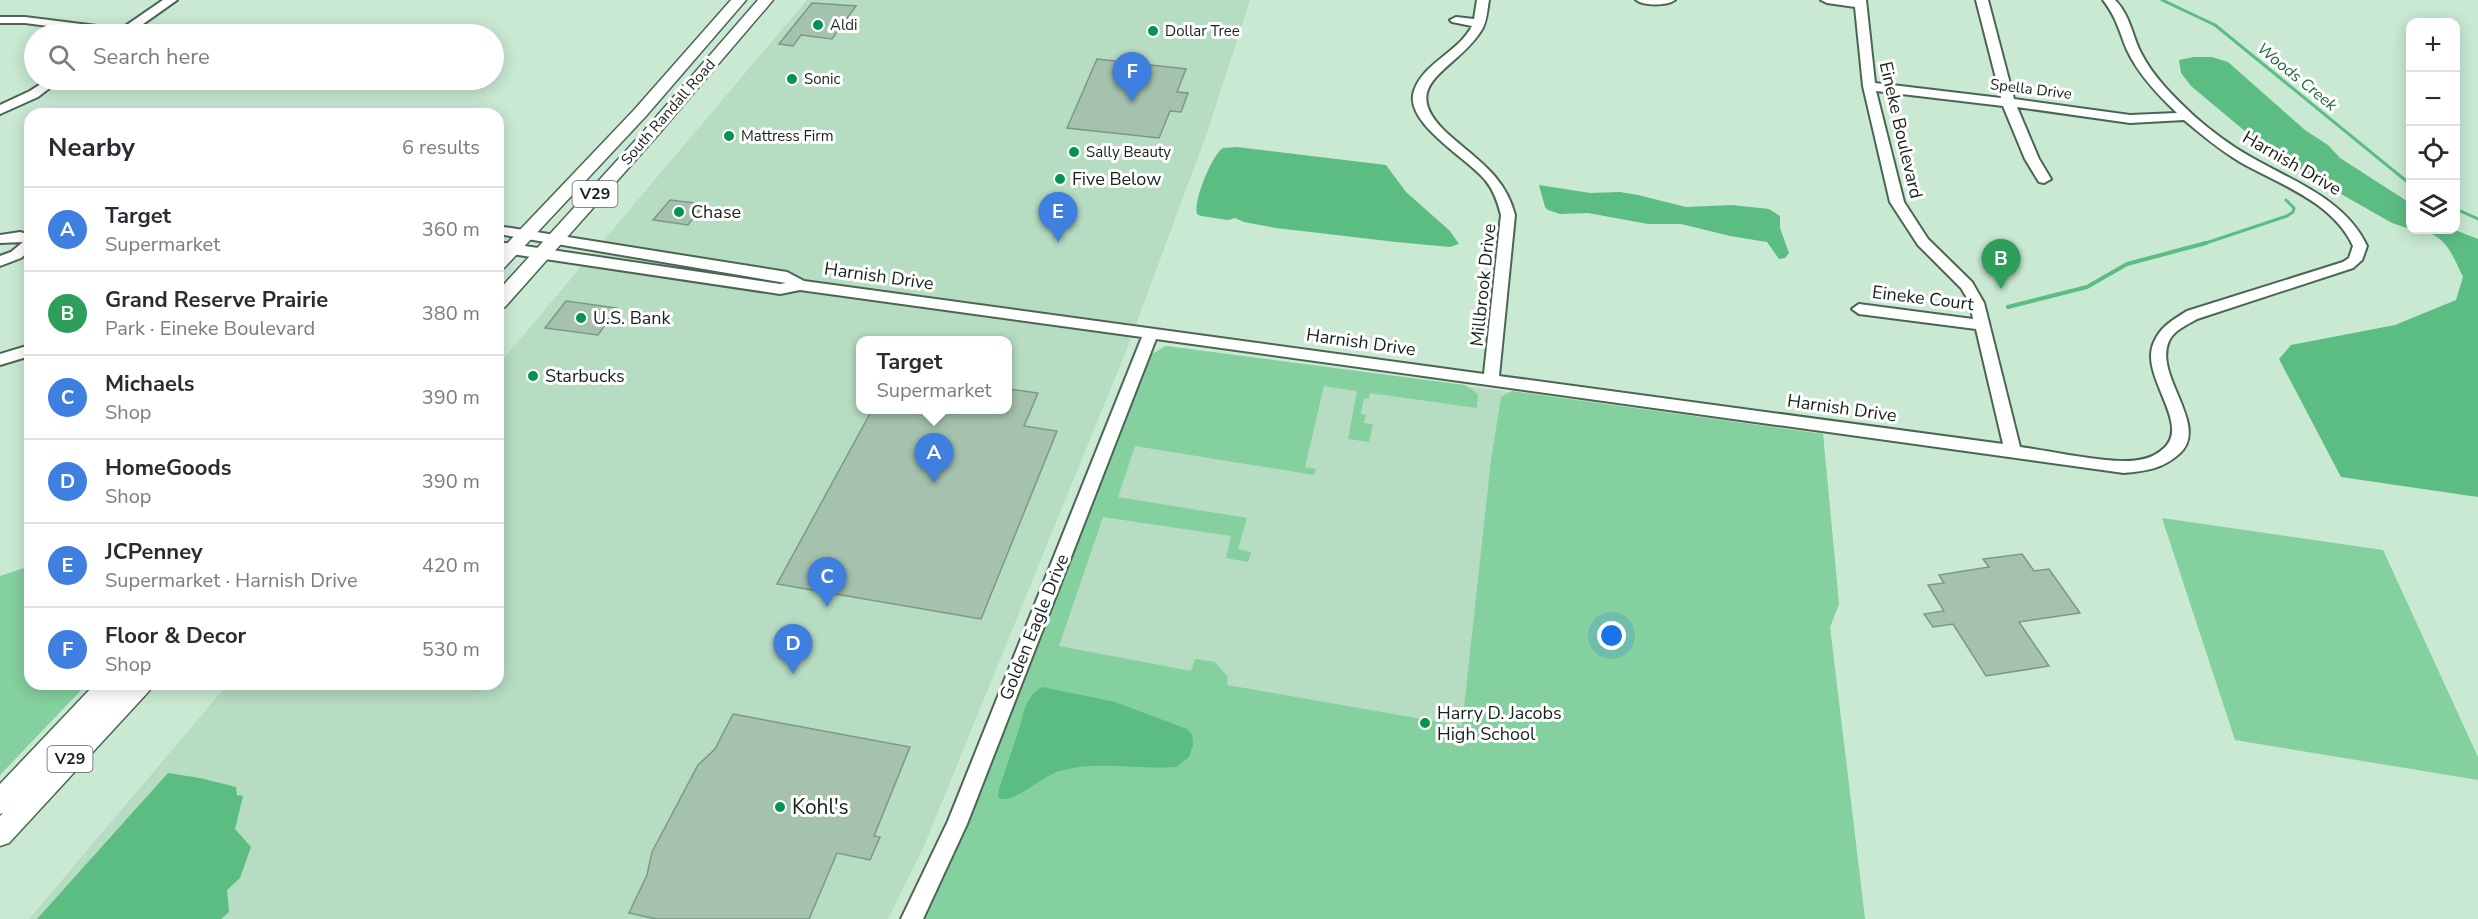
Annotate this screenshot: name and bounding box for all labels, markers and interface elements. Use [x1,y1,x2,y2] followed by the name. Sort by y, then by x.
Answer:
[830,15,858,35] place label: Aldi
[811,18,825,32] marker: Aldi
[2406,18,2460,234] map controls
[2406,18,2460,72] button: +
[1165,21,1240,41] place label: Dollar Tree
[24,24,504,90] search box
[1146,24,1160,38] marker: Dollar Tree
[2252,38,2342,117] water label: Woods Creek
[45,41,78,74] icon: search
[93,42,210,72] text: Search here
[1112,52,1152,102] pin: F
[616,55,720,169] street label: South Randall Road
[1874,59,1928,201] street label: Eineke Boulevard
[804,69,841,89] place label: Sonic
[785,72,799,86] marker: Sonic
[2406,72,2460,126] button: −
[1989,74,2073,104] street label: Spella Drive
[2238,125,2346,201] street label: Harnish Drive
[741,126,834,146] place label: Mattress Firm
[2406,126,2460,180] button: locate
[722,129,736,143] marker: Mattress Firm
[48,130,135,165] text: Nearby
[402,134,480,161] text: 6 results
[1086,142,1171,162] place label: Sally Beauty
[1067,145,1081,159] marker: Sally Beauty
[1072,167,1161,191] place label: Five Below
[1053,172,1067,186] marker: Five Below
[2406,180,2460,234] button: layers
[572,181,618,207] road number: V29
[1038,192,1078,242] pin: E
[691,200,741,224] place label: Chase
[105,201,171,231] text: Target
[672,205,686,219] marker: Chase
[60,216,75,243] text: A
[422,216,480,243] text: 360 m
[1465,222,1501,348] street label: Millbrook Drive
[105,231,220,258] text: Supermarket
[1982,240,2020,289] pin: B
[823,256,935,296] street label: Harnish Drive
[1871,280,1976,316] street label: Eineke Court
[105,285,328,315] text: Grand Reserve Prairie
[61,300,74,327] text: B
[422,300,480,327] text: 380 m
[593,306,672,330] place label: U.S. Bank
[574,311,588,325] marker: U.S. Bank
[105,315,315,342] text: Park · Eineke Boulevard
[1305,322,1417,362] street label: Harnish Drive
[856,336,1012,414] popup
[876,347,942,377] text: Target
[545,364,625,388] place label: Starbucks
[105,369,195,399] text: Michaels
[526,369,540,383] marker: Starbucks
[876,377,992,404] text: Supermarket
[61,384,74,411] text: C
[422,384,480,411] text: 390 m
[1786,388,1898,428] street label: Harnish Drive
[105,399,151,426] text: Shop
[914,434,954,483] pin: A
[105,453,231,483] text: HomeGoods
[60,468,75,495] text: D
[422,468,480,495] text: 390 m
[105,483,151,510] text: Shop
[105,537,203,567] text: JCPenney
[994,550,1074,704] street label: Golden Eagle Drive
[62,552,73,579] text: E
[422,552,480,579] text: 420 m
[808,558,846,607] pin: C
[105,567,358,594] text: Supermarket · Harnish Drive
[105,621,246,651] text: Floor & Decor
[1597,621,1626,650] your location
[774,624,812,674] pin: D
[62,636,73,663] text: F
[422,636,480,663] text: 530 m
[105,651,151,678] text: Shop
[1437,701,1562,746] place label: Harry D. Jacobs High School
[1418,716,1432,730] marker: Harry D. Jacobs High School
[48,746,92,772] road number: V29
[792,793,849,821] place label: Kohl's
[773,800,787,814] marker: Kohl's

